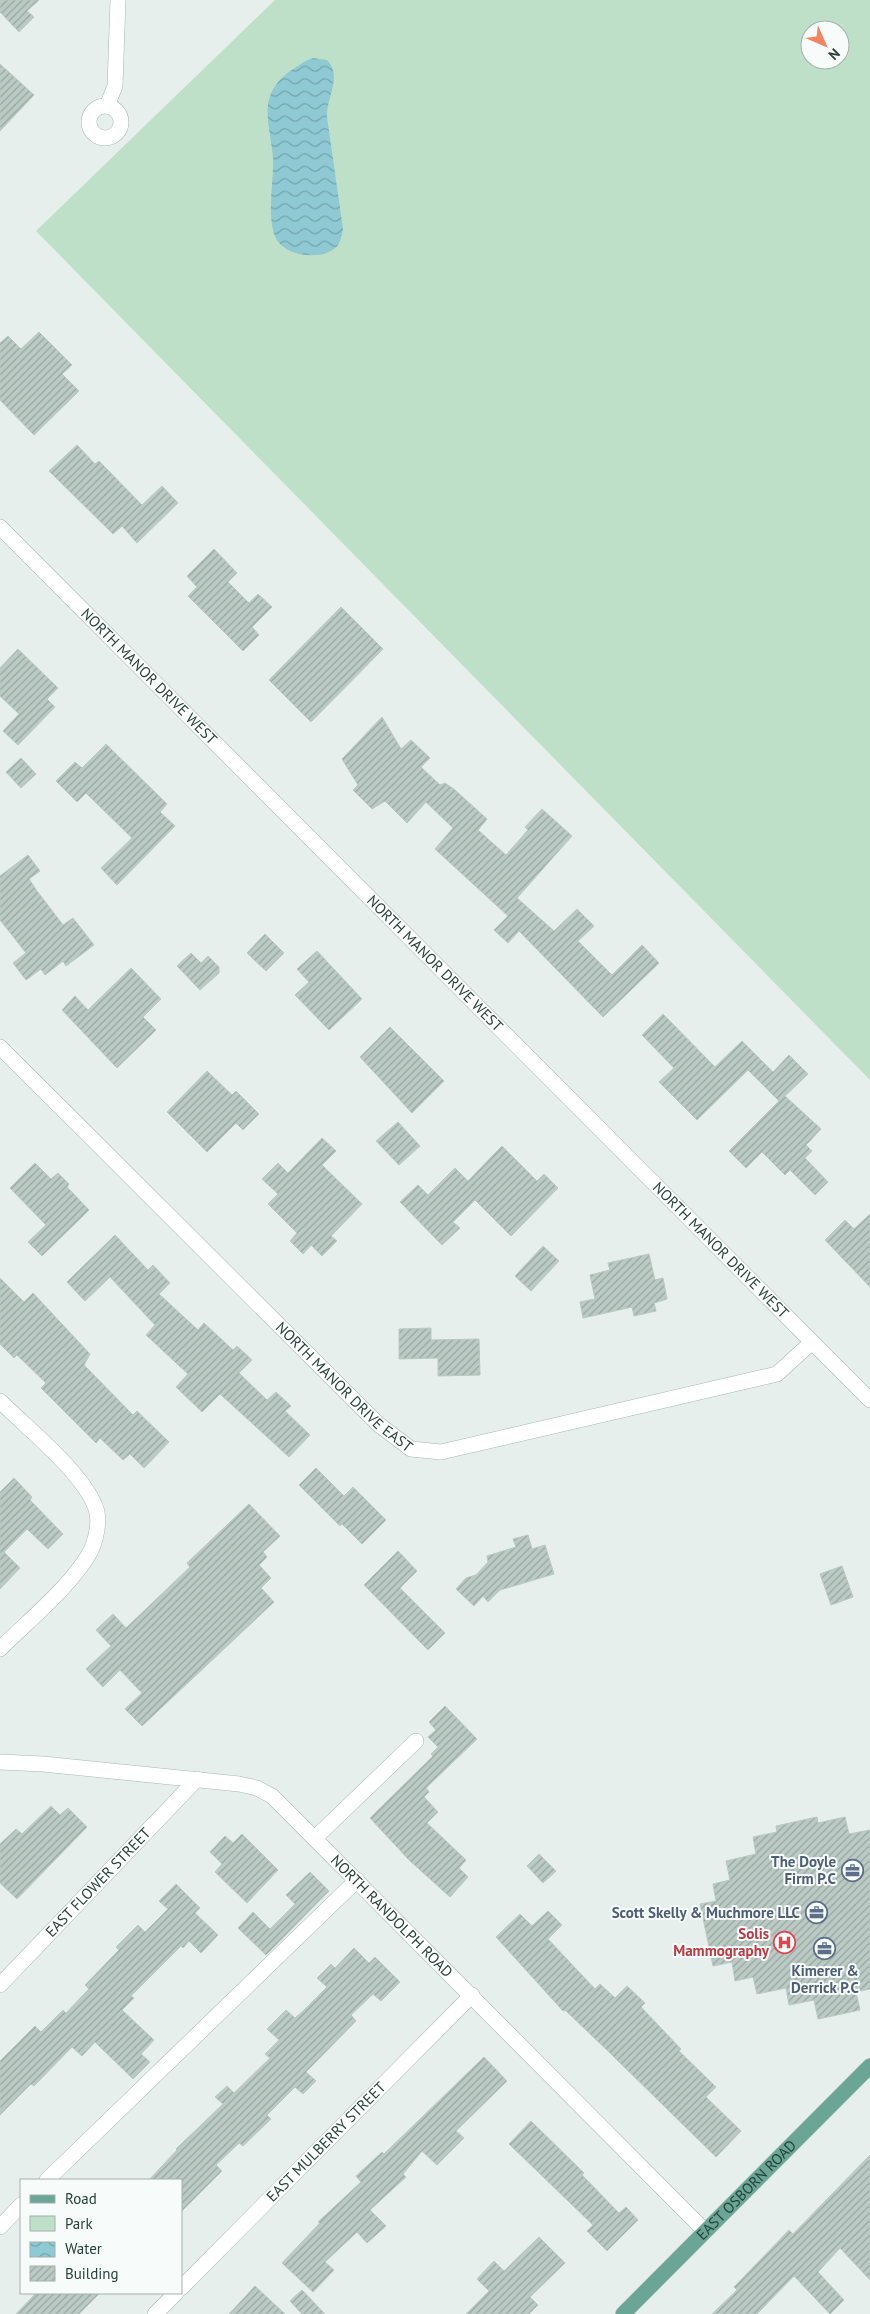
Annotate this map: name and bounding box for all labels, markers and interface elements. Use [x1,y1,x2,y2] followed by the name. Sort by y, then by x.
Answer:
[800,20,850,70] north arrow
[825,45,844,64] text: N
[77,604,222,749] street label: NORTH MANOR DRIVE WEST
[363,891,508,1036] street label: NORTH MANOR DRIVE WEST
[649,1178,794,1323] street label: NORTH MANOR DRIVE WEST
[272,1318,417,1456] street label: NORTH MANOR DRIVE EAST
[41,1823,155,1941] street label: EAST FLOWER STREET
[327,1850,457,1981] street label: NORTH RANDOLPH ROAD
[771,1852,837,1888] place label: The Doyle Firm P.C
[840,1859,864,1883] office icon: The Doyle Firm P.C
[804,1901,828,1925] office icon: Scott Skelly & Muchmore LLC
[612,1903,801,1922] place label: Scott Skelly & Muchmore LLC
[673,1924,770,1960] place label: Solis Mammography
[773,1931,797,1955] hospital icon: Solis Mammography
[813,1936,837,1960] office icon: Kimerer & Derrick P.C
[791,1961,860,1997] place label: Kimerer & Derrick P.C
[262,2077,390,2205] street label: EAST MULBERRY STREET
[692,2136,800,2244] street label: EAST OSBORN ROAD
[20,2179,182,2294] legend
[65,2189,97,2208] text: Road
[65,2214,93,2233] text: Park
[65,2239,102,2258] text: Water
[65,2264,119,2283] text: Building

